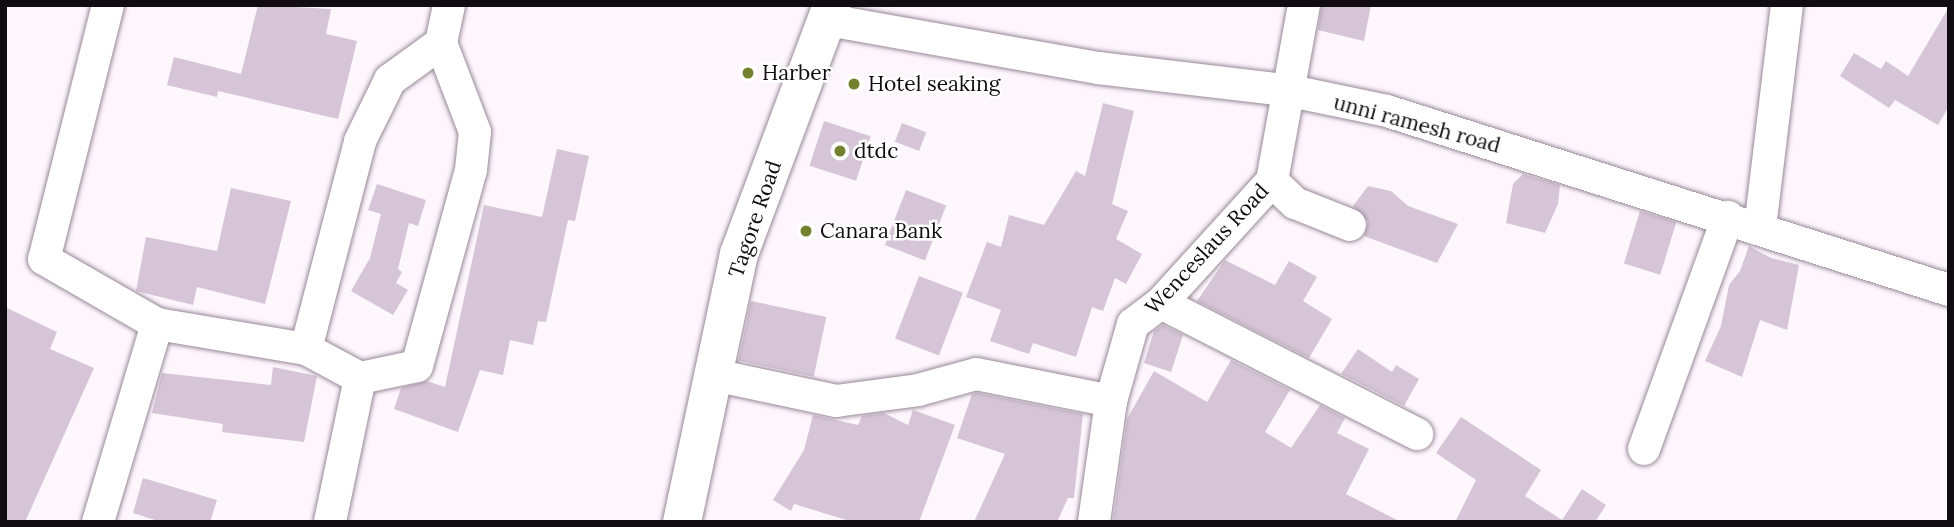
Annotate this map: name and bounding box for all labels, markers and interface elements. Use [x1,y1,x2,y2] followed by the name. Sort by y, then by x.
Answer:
[762,60,831,86] place label: Harber
[740,65,756,81] marker: Harber
[868,71,1000,97] place label: Hotel seaking
[846,76,862,92] marker: Hotel seaking
[1331,90,1503,158] street label: unni ramesh road
[854,138,898,164] place label: dtdc
[832,143,848,159] marker: dtdc
[723,157,787,281] street label: Tagore Road
[1140,178,1274,320] street label: Wenceslaus Road
[820,218,942,244] place label: Canara Bank
[798,223,814,239] marker: Canara Bank

